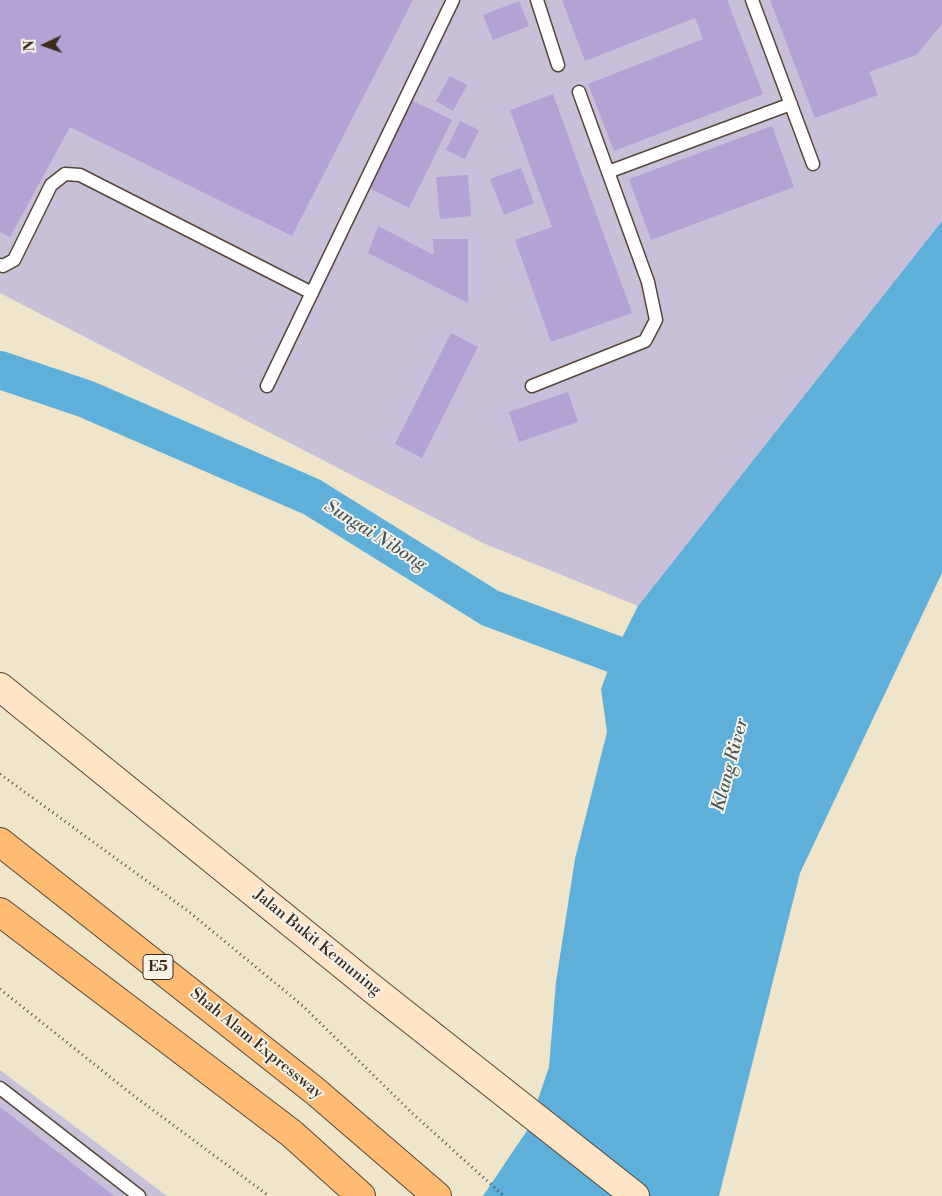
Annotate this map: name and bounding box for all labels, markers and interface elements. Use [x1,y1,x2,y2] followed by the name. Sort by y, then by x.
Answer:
[20,20,70,70] north arrow
[21,40,39,52] text: N
[320,496,430,576] water label: Sungai Nibong
[708,716,754,814] water label: Klang River
[249,886,385,1000] street label: Jalan Bukit Kemuning
[143,954,173,980] road number: E5
[186,985,326,1103] street label: Shah Alam Expressway

